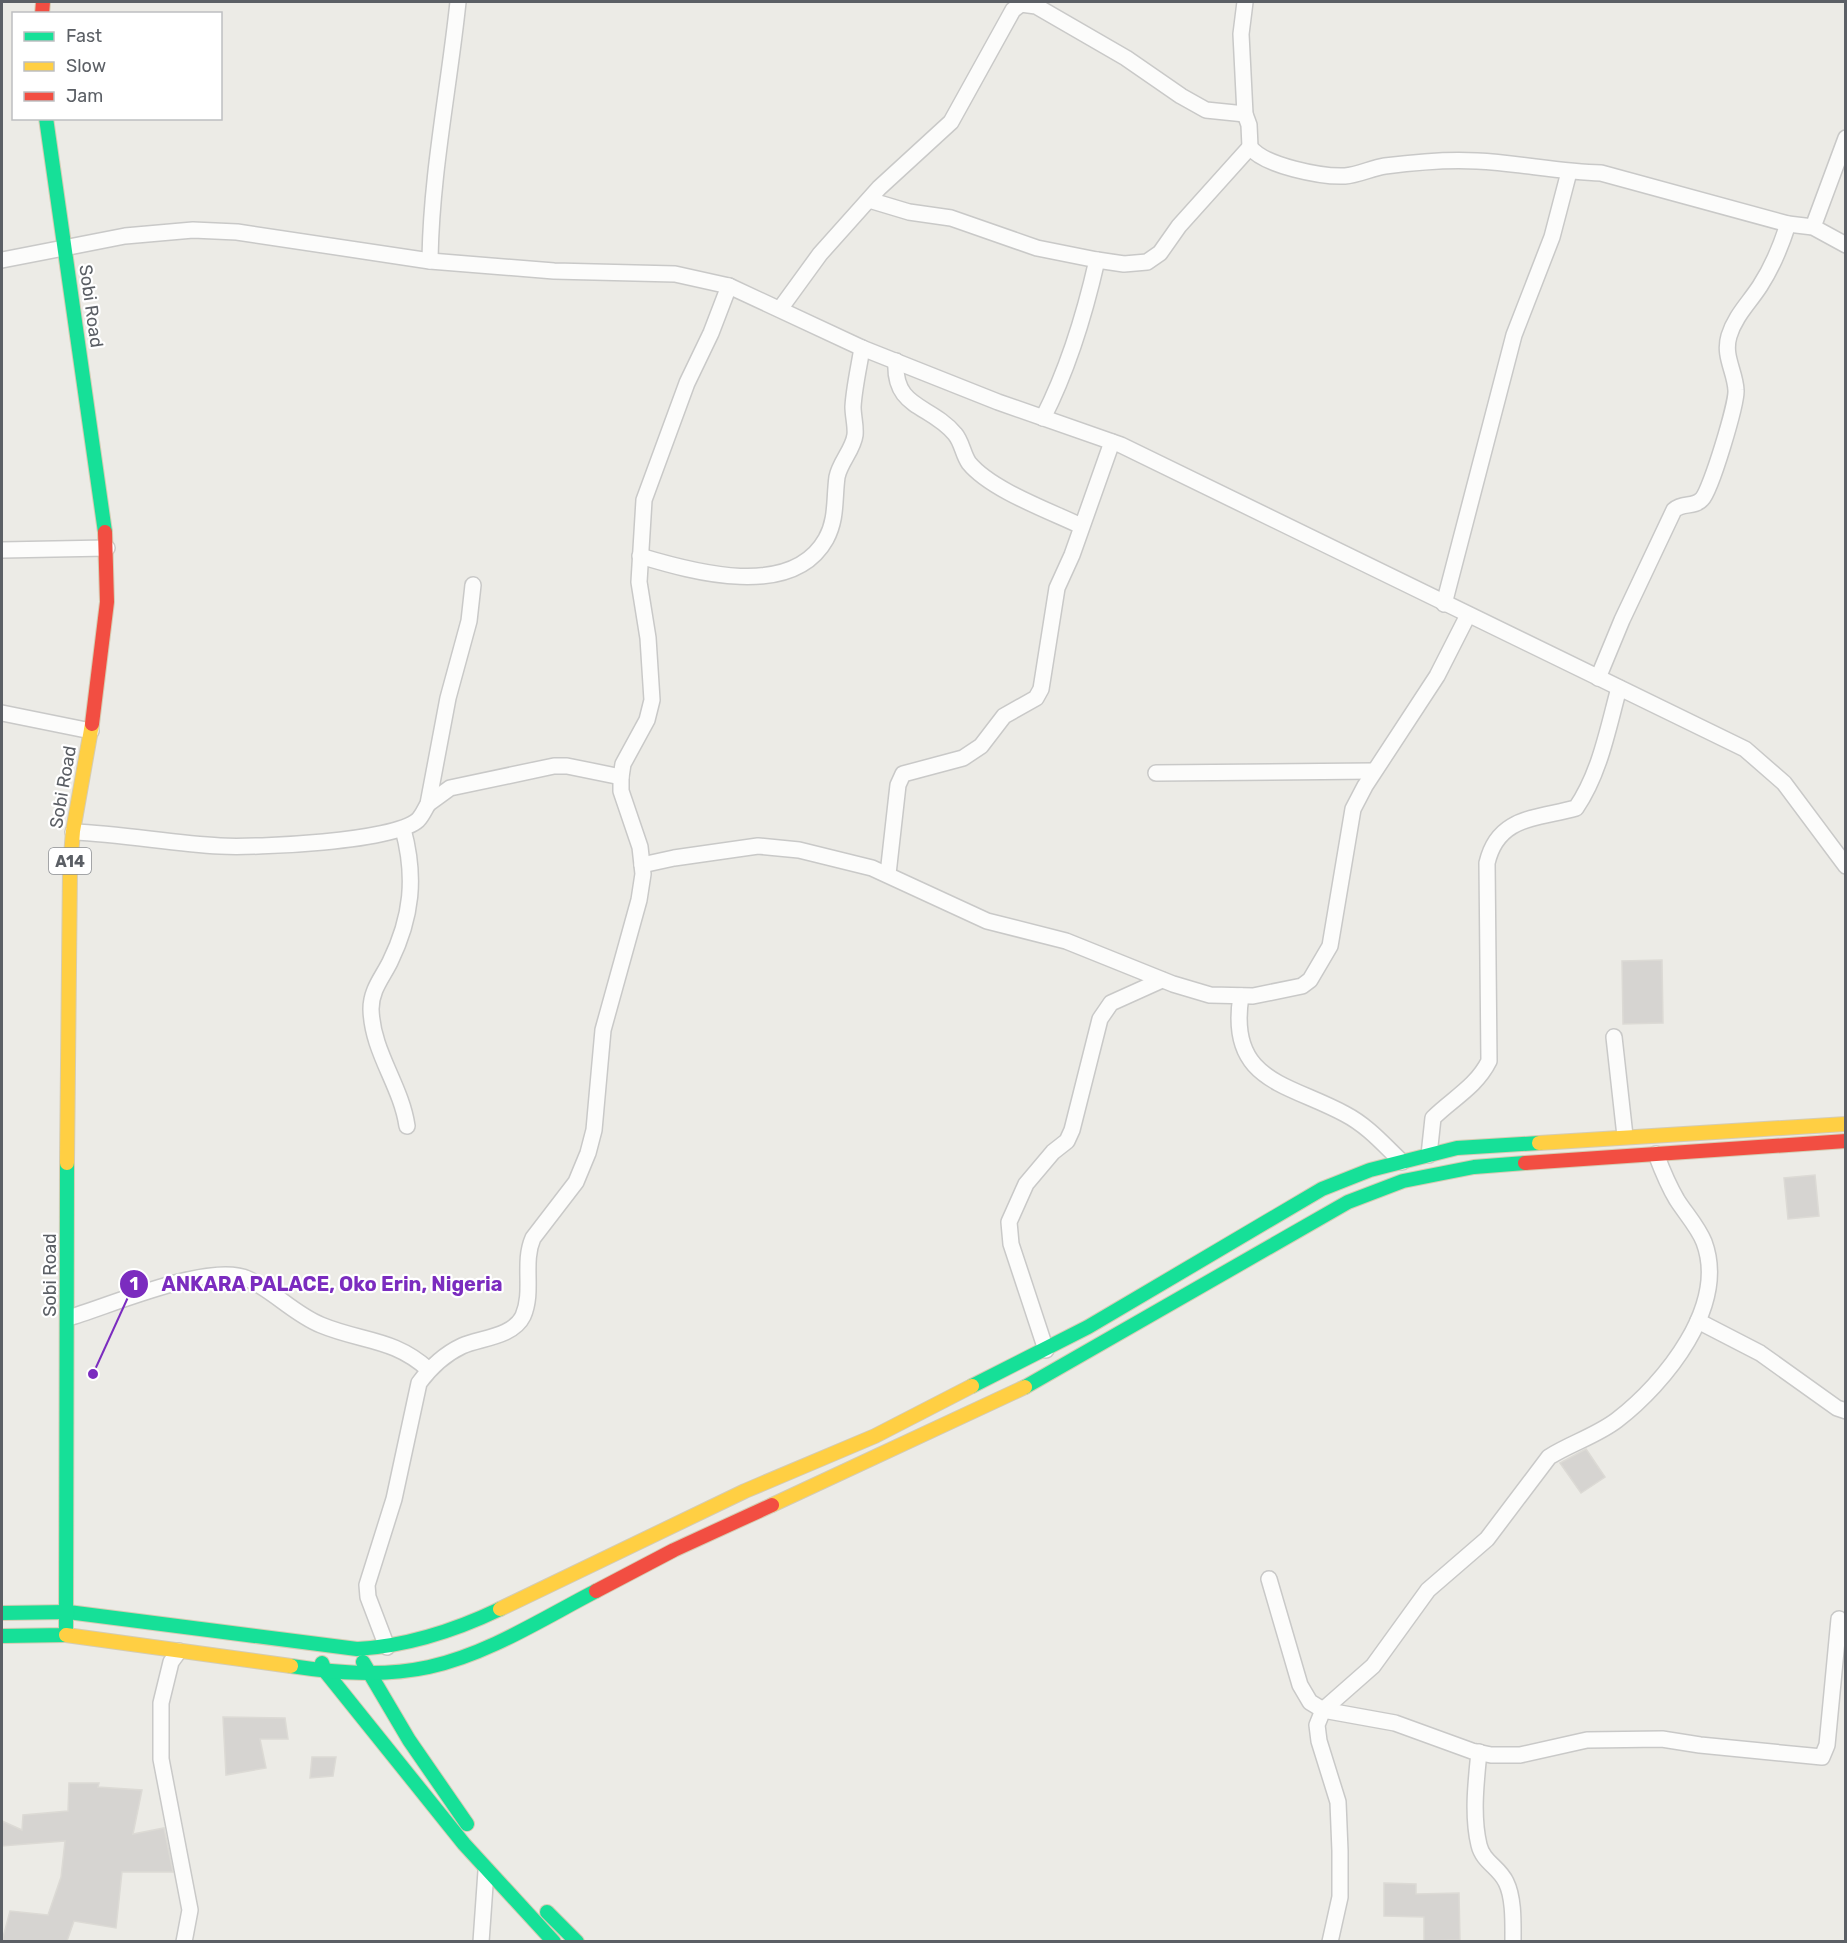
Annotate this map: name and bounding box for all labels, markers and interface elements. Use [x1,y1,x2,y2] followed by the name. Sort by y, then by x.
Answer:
[12,12,222,120] legend
[66,25,102,47] text: Fast
[66,55,106,77] text: Slow
[66,85,103,107] text: Jam
[74,263,108,349] street label: Sobi Road
[45,744,81,830] street label: Sobi Road
[49,848,91,874] road number: A14
[39,1233,61,1317] street label: Sobi Road
[119,1265,515,1303] callout: ANKARA PALACE, Oko Erin, Nigeria
[161,1272,503,1296] text: ANKARA PALACE, Oko Erin, Nigeria
[130,1273,138,1295] text: 1

